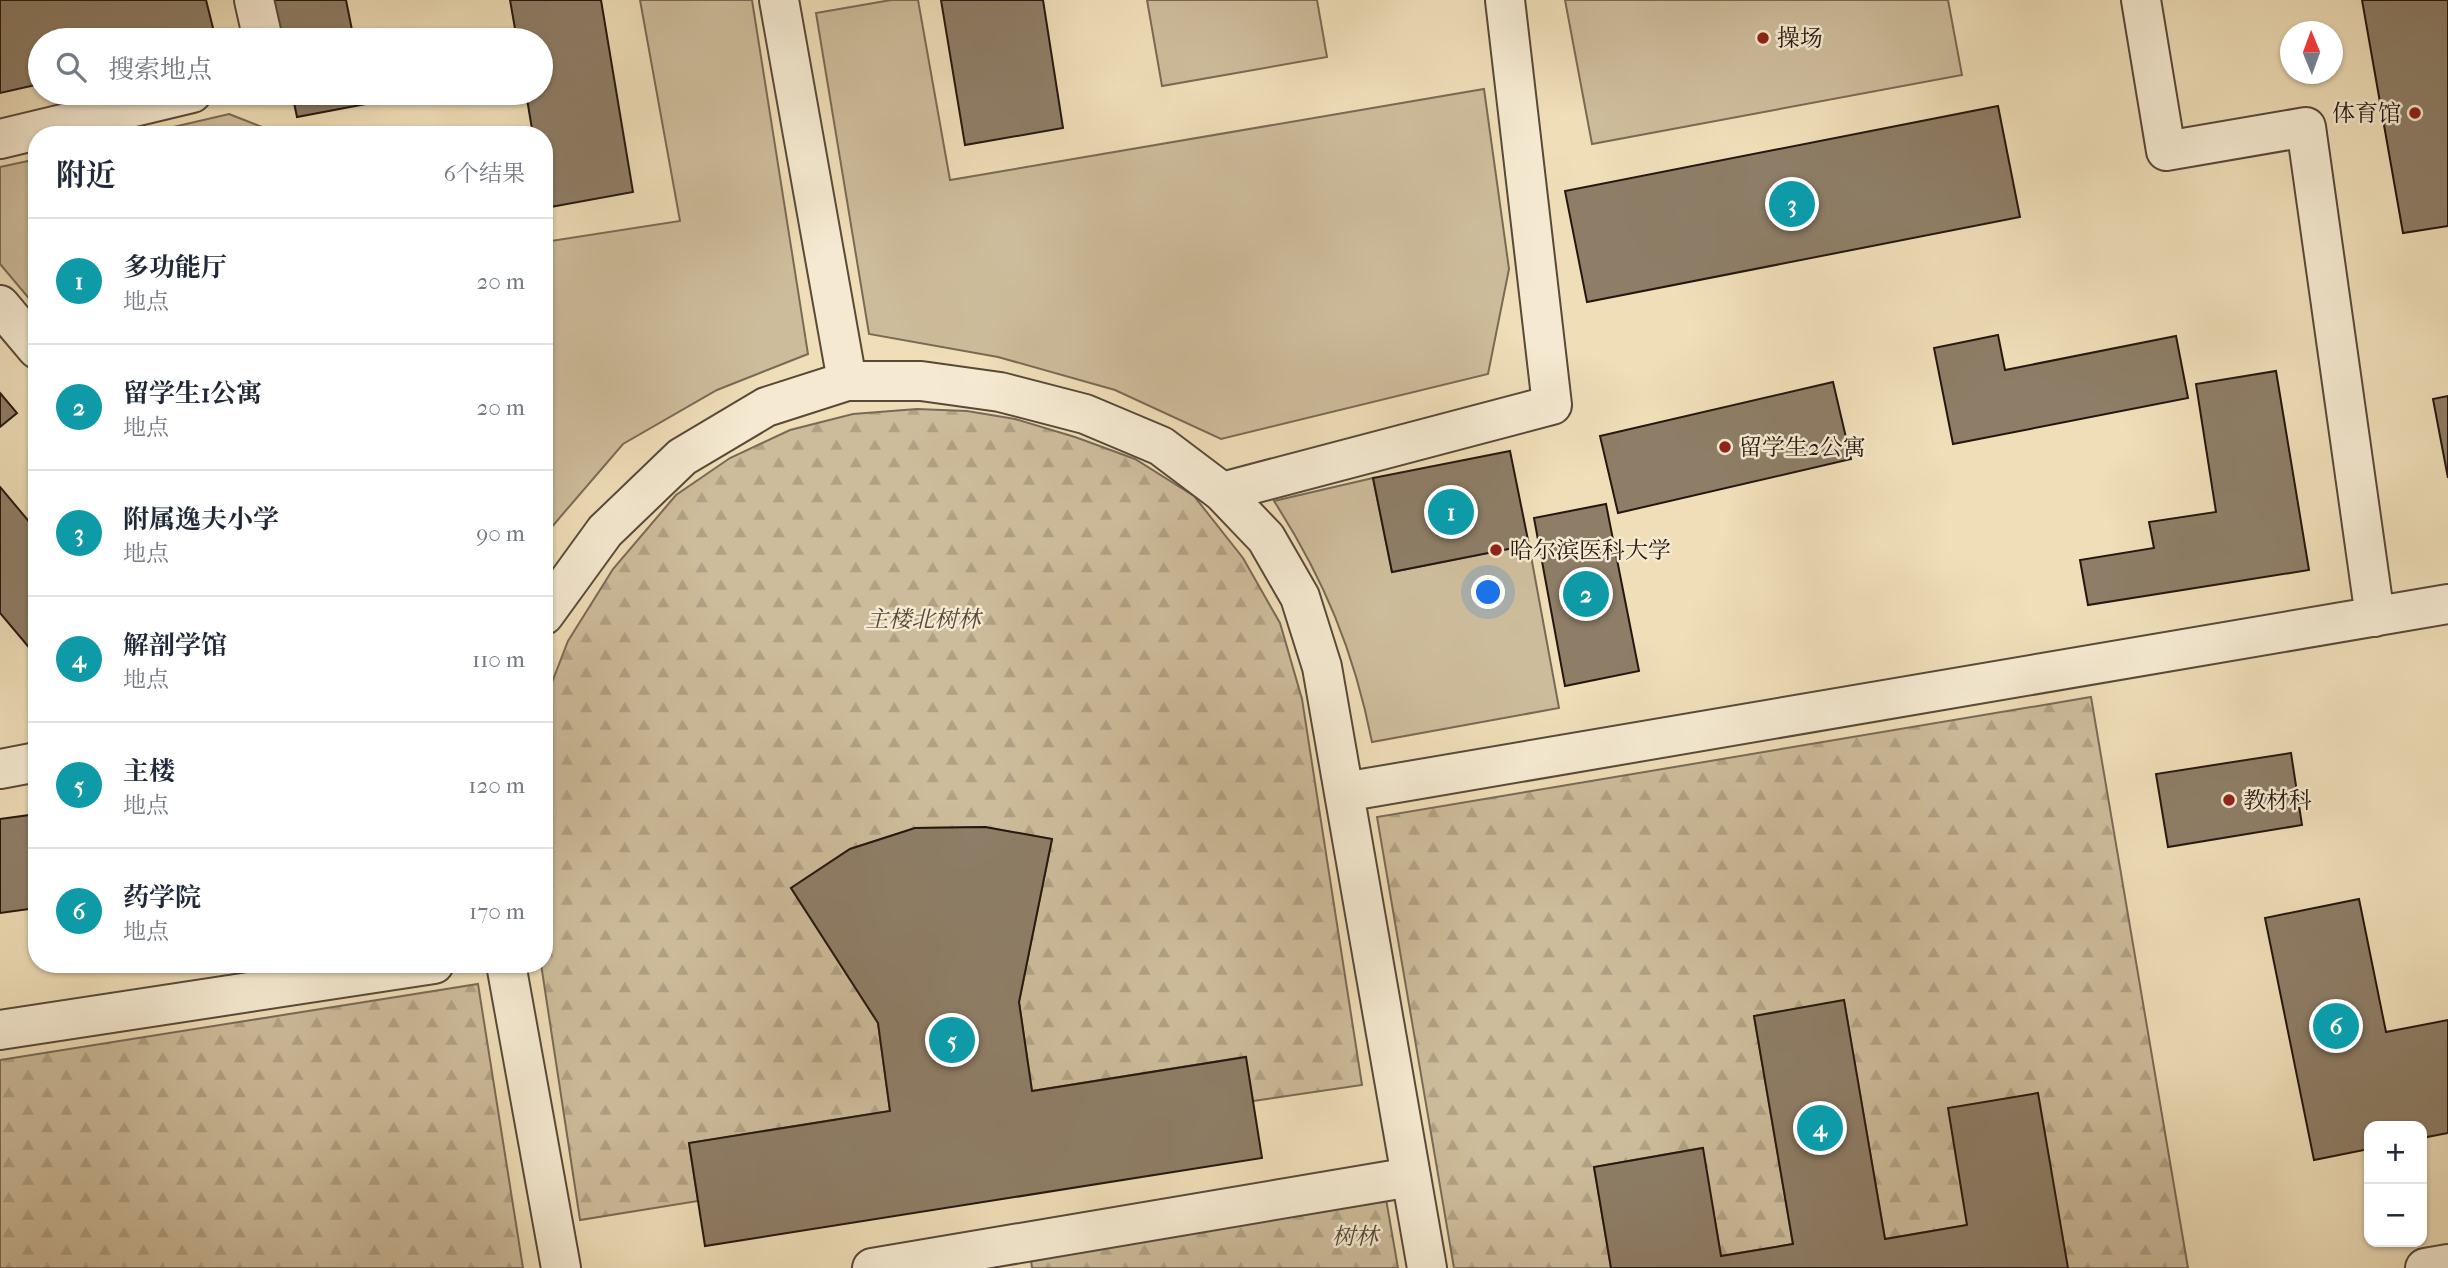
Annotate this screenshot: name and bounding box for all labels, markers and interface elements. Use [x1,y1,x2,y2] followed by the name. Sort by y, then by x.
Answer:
[2280,21,2343,84] north arrow
[1777,25,1823,52] place label: 操场
[28,28,553,105] search box
[1755,30,1771,46] marker: 操场
[52,48,90,86] icon: search
[108,54,212,85] text: 搜索地点
[2332,100,2401,127] place label: 体育馆
[2407,105,2423,121] marker: 体育馆
[56,158,116,193] text: 附近
[444,160,525,187] text: 6个结果
[1769,178,1815,230] pin: 3
[123,252,227,283] text: 多功能厅
[75,268,83,295] text: 1
[476,268,525,295] text: 20 m
[123,288,169,315] text: 地点
[123,378,262,409] text: 留学生1公寓
[73,394,85,421] text: 2
[476,394,525,421] text: 20 m
[123,414,169,441] text: 地点
[1739,434,1866,461] place label: 留学生2公寓
[1717,439,1733,455] marker: 留学生2公寓
[1428,486,1474,538] pin: 1
[123,504,279,535] text: 附属逸夫小学
[74,520,84,547] text: 3
[476,520,525,547] text: 90 m
[1510,537,1671,564] place label: 哈尔滨医科大学
[123,540,169,567] text: 地点
[1488,542,1504,558] marker: 哈尔滨医科大学
[1563,568,1609,620] pin: 2
[1471,575,1505,609] your location
[866,606,984,633] park label: 主楼北树林
[123,630,227,661] text: 解剖学馆
[72,646,86,673] text: 4
[472,646,525,673] text: 110 m
[123,666,169,693] text: 地点
[123,756,175,787] text: 主楼
[74,772,84,799] text: 5
[468,772,525,799] text: 120 m
[2243,787,2312,814] place label: 教材科
[123,792,169,819] text: 地点
[2221,792,2237,808] marker: 教材科
[123,882,201,913] text: 药学院
[73,898,85,925] text: 6
[469,898,525,925] text: 170 m
[123,918,169,945] text: 地点
[2313,1000,2359,1052] pin: 6
[929,1014,975,1066] pin: 5
[1797,1102,1843,1154] pin: 4
[2364,1121,2427,1247] map controls
[2364,1121,2427,1184] button: +
[2364,1184,2427,1247] button: −
[1332,1223,1381,1250] park label: 树林

